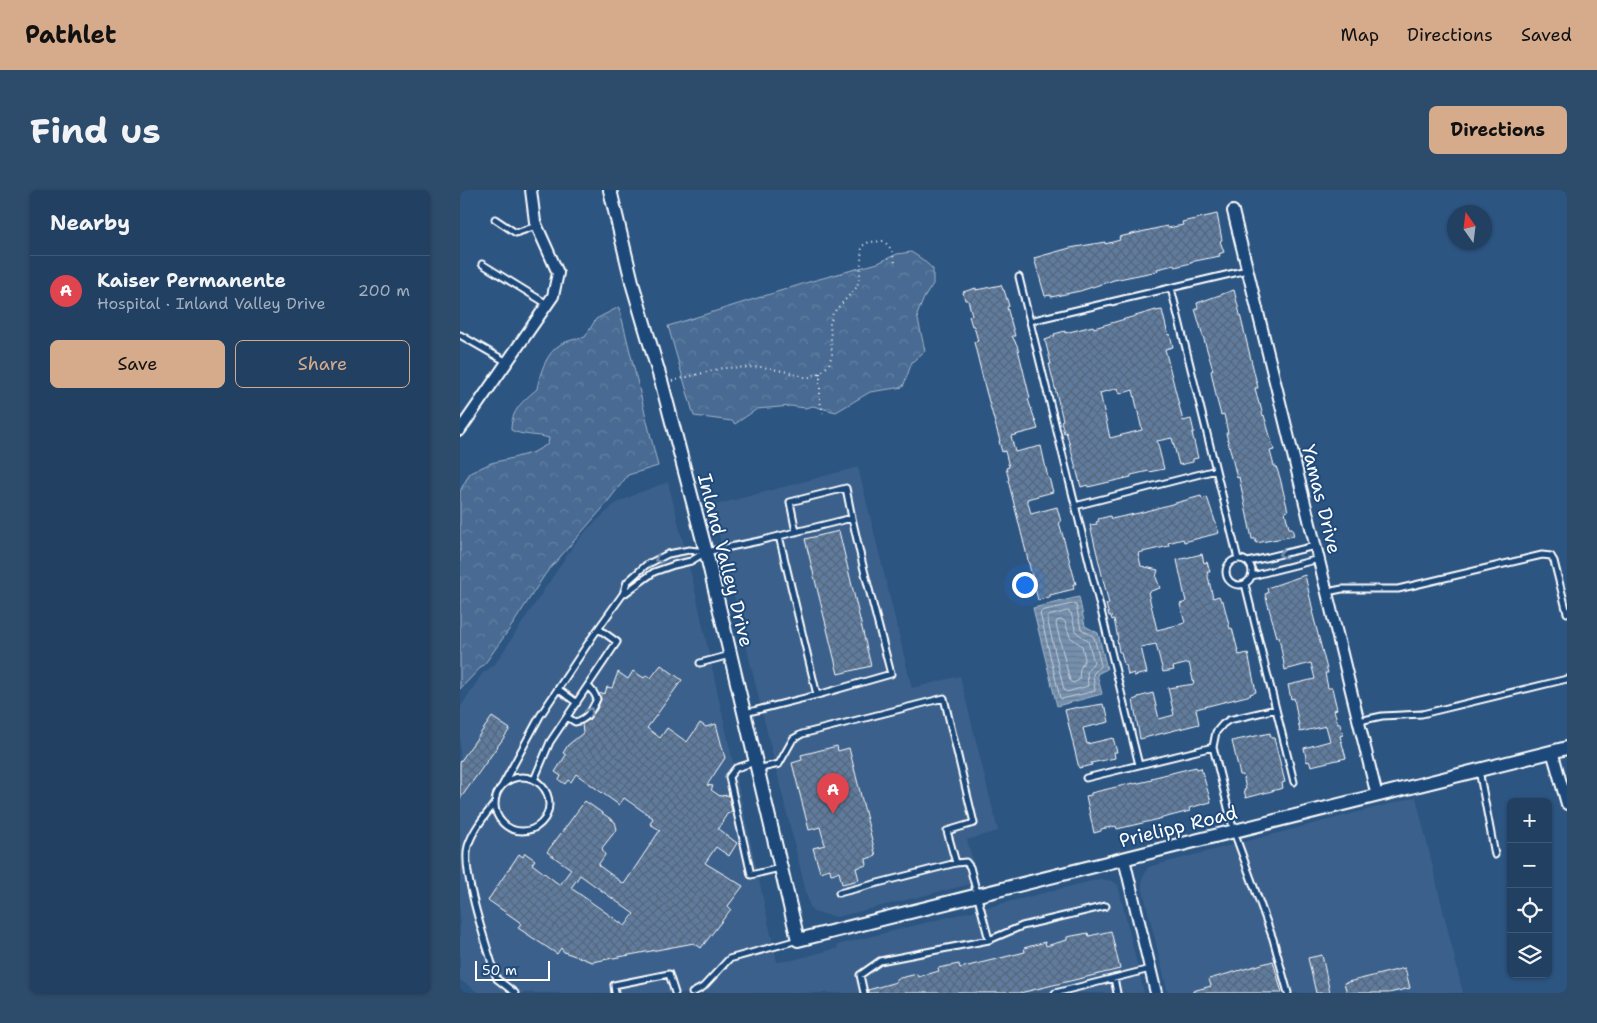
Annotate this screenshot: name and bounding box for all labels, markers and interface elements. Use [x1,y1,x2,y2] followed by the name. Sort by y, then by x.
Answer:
[25,19,116,51] text: Pathlet
[1341,23,1379,47] text: Map
[1407,23,1493,47] text: Directions
[1521,23,1572,47] text: Saved
[1429,106,1567,154] button: Directions
[30,107,161,154] text: Find us
[1447,205,1492,250] north arrow
[50,209,130,237] text: Nearby
[97,268,286,293] text: Kaiser Permanente
[60,280,72,301] text: A
[358,280,410,301] text: 200 m
[97,293,326,314] text: Hospital · Inland Valley Drive
[50,340,225,388] button: Save
[235,340,410,388] button: Share
[1296,442,1347,556] street label: Yamas Drive
[692,471,759,649] street label: Inland Valley Drive
[1278,548,1286,559] one-way arrow
[655,553,664,563] one-way arrow
[1012,572,1038,598] your location
[584,707,593,716] one-way arrow
[817,773,849,814] pin: A
[1507,798,1552,978] map controls
[1507,798,1552,843] button: +
[1116,800,1240,853] street label: Prielipp Road
[1507,843,1552,888] button: −
[1507,888,1552,933] button: locate
[1507,933,1552,978] button: layers
[475,958,550,981] scale bar
[482,961,517,979] text: 50 m

